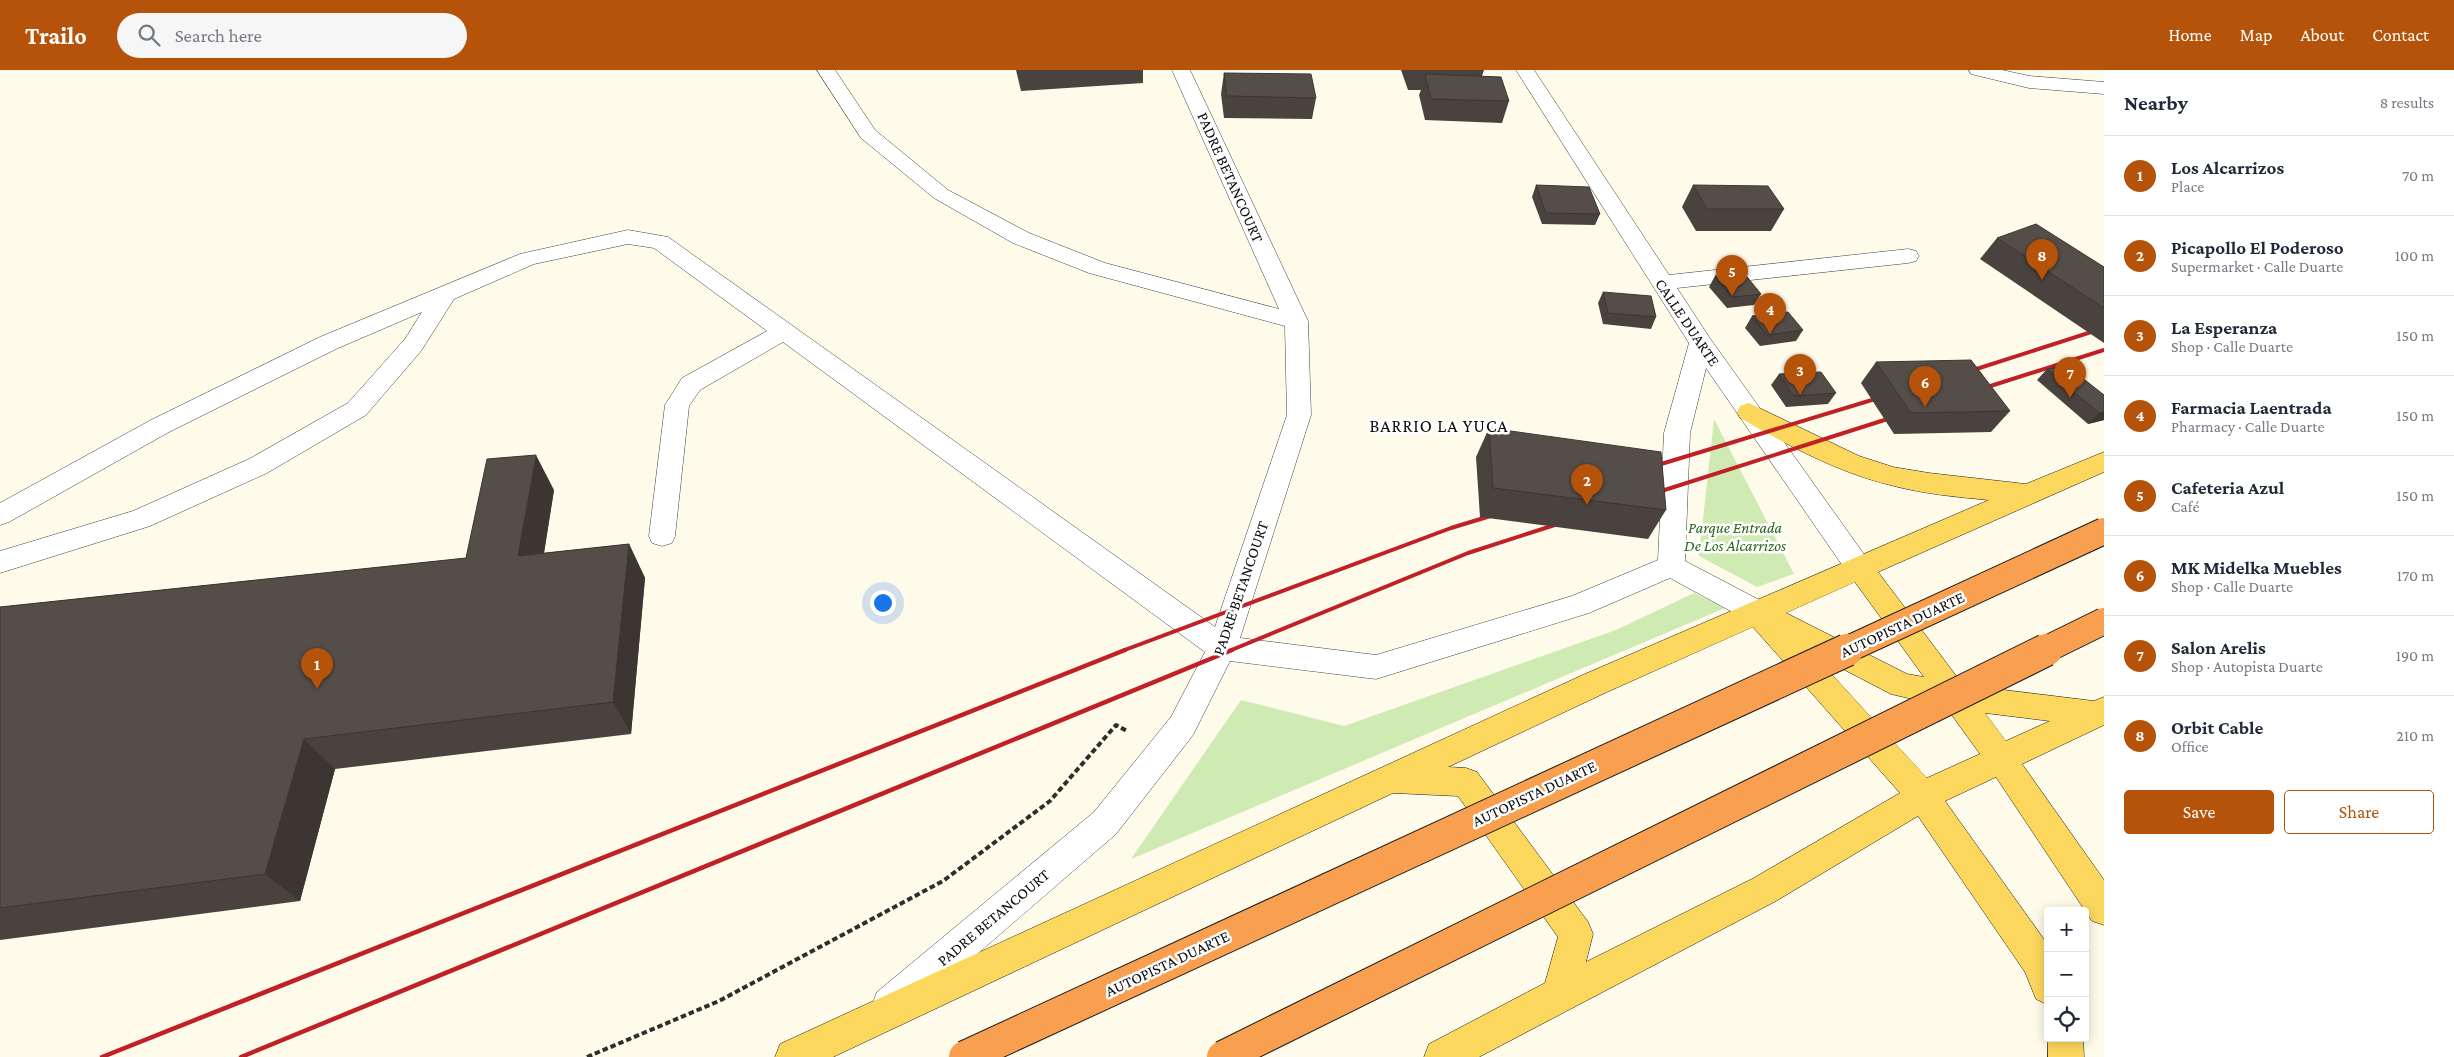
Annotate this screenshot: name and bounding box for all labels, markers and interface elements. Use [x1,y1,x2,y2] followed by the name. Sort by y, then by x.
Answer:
[117,13,467,58] search box
[135,21,163,49] icon: search
[25,22,87,49] text: Trailo
[175,25,262,46] text: Search here
[2169,25,2212,45] text: Home
[2240,25,2272,45] text: Map
[2300,25,2344,45] text: About
[2372,25,2429,45] text: Contact
[2124,91,2188,115] text: Nearby
[2380,94,2434,111] text: 8 results
[1194,109,1267,245] street label: PADRE BETANCOURT
[2171,157,2284,178] text: Los Alcarrizos
[2137,167,2143,184] text: 1
[2402,167,2434,184] text: 70 m
[2171,178,2204,195] text: Place
[2171,237,2344,258] text: Picapollo El Poderoso
[2026,239,2058,280] pin: 8
[2136,247,2144,264] text: 2
[2395,247,2434,264] text: 100 m
[1716,255,1748,296] pin: 5
[2171,258,2343,275] text: Supermarket · Calle Duarte
[1652,275,1723,369] street label: CALLE DUARTE
[1754,293,1786,334] pin: 4
[2171,317,2277,338] text: La Esperanza
[2136,327,2144,344] text: 3
[2396,327,2434,344] text: 150 m
[2171,338,2293,355] text: Shop · Calle Duarte
[1784,354,1816,395] pin: 3
[2054,357,2086,398] pin: 7
[1909,366,1941,407] pin: 6
[2171,397,2332,418] text: Farmacia Laentrada
[2136,407,2144,424] text: 4
[2396,407,2434,424] text: 150 m
[1369,416,1509,436] district label: BARRIO LA YUCA
[2171,418,2325,435] text: Pharmacy · Calle Duarte
[1571,464,1603,505] pin: 2
[2171,477,2284,498] text: Cafeteria Azul
[2136,487,2144,504] text: 5
[2396,487,2434,504] text: 150 m
[2171,498,2199,515] text: Café
[1210,519,1272,657] street label: PADRE BETANCOURT
[1684,519,1786,554] park label: Parque Entrada De Los Alcarrizos
[2171,557,2342,578] text: MK Midelka Muebles
[2136,567,2144,584] text: 6
[2397,567,2434,584] text: 170 m
[2171,578,2293,595] text: Shop · Calle Duarte
[1837,588,1967,661] street label: AUTOPISTA DUARTE
[870,590,896,616] your location
[2171,637,2266,658] text: Salon Arelis
[2136,647,2144,664] text: 7
[2396,647,2434,664] text: 190 m
[301,648,333,689] pin: 1
[2171,658,2323,675] text: Shop · Autopista Duarte
[2171,717,2263,738] text: Orbit Cable
[2135,727,2145,744] text: 8
[2396,727,2434,744] text: 210 m
[2171,738,2209,755] text: Office
[1469,757,1599,830] street label: AUTOPISTA DUARTE
[2124,790,2274,834] button: Save
[2284,790,2434,834] button: Share
[934,865,1053,969] street label: PADRE BETANCOURT
[2044,907,2089,1042] map controls
[2044,907,2089,952] button: +
[1102,927,1232,1000] street label: AUTOPISTA DUARTE
[2044,952,2089,997] button: −
[2044,997,2089,1042] button: locate

